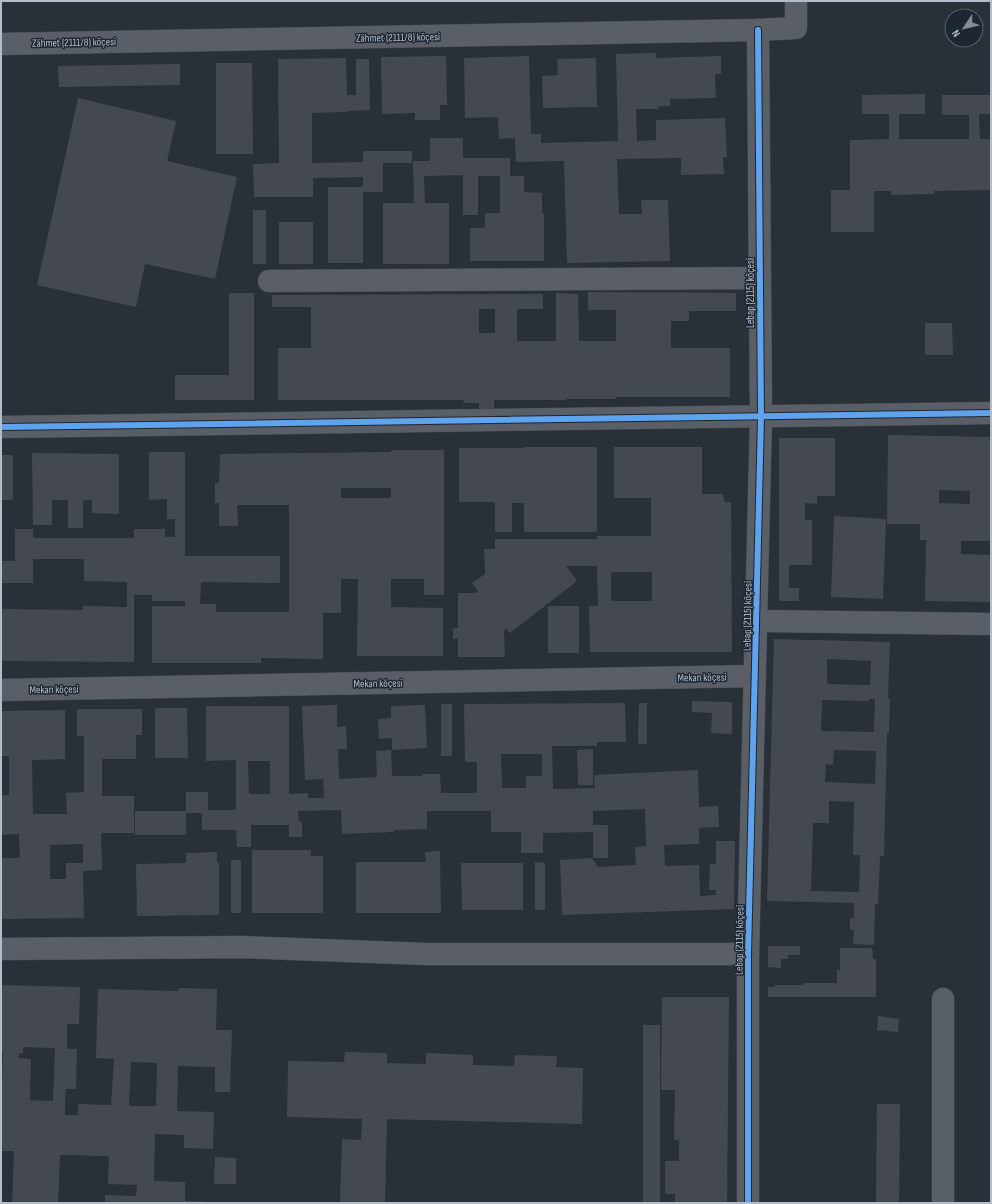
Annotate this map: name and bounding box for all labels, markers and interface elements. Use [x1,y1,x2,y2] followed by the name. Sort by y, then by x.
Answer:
[944,8,984,48] north arrow
[949,27,963,40] text: N
[356,30,440,45] street label: Zähmet (2111/8) köçesi
[32,35,116,50] street label: Zähmet (2111/8) köçesi
[744,258,757,328] street label: Lebap (2115) köçesi
[740,581,755,651] street label: Lebap (2115) köçesi
[677,671,727,684] street label: Mekan köçesi
[353,677,403,690] street label: Mekan köçesi
[29,683,79,696] street label: Mekan köçesi
[732,905,747,975] street label: Lebap (2115) köçesi

